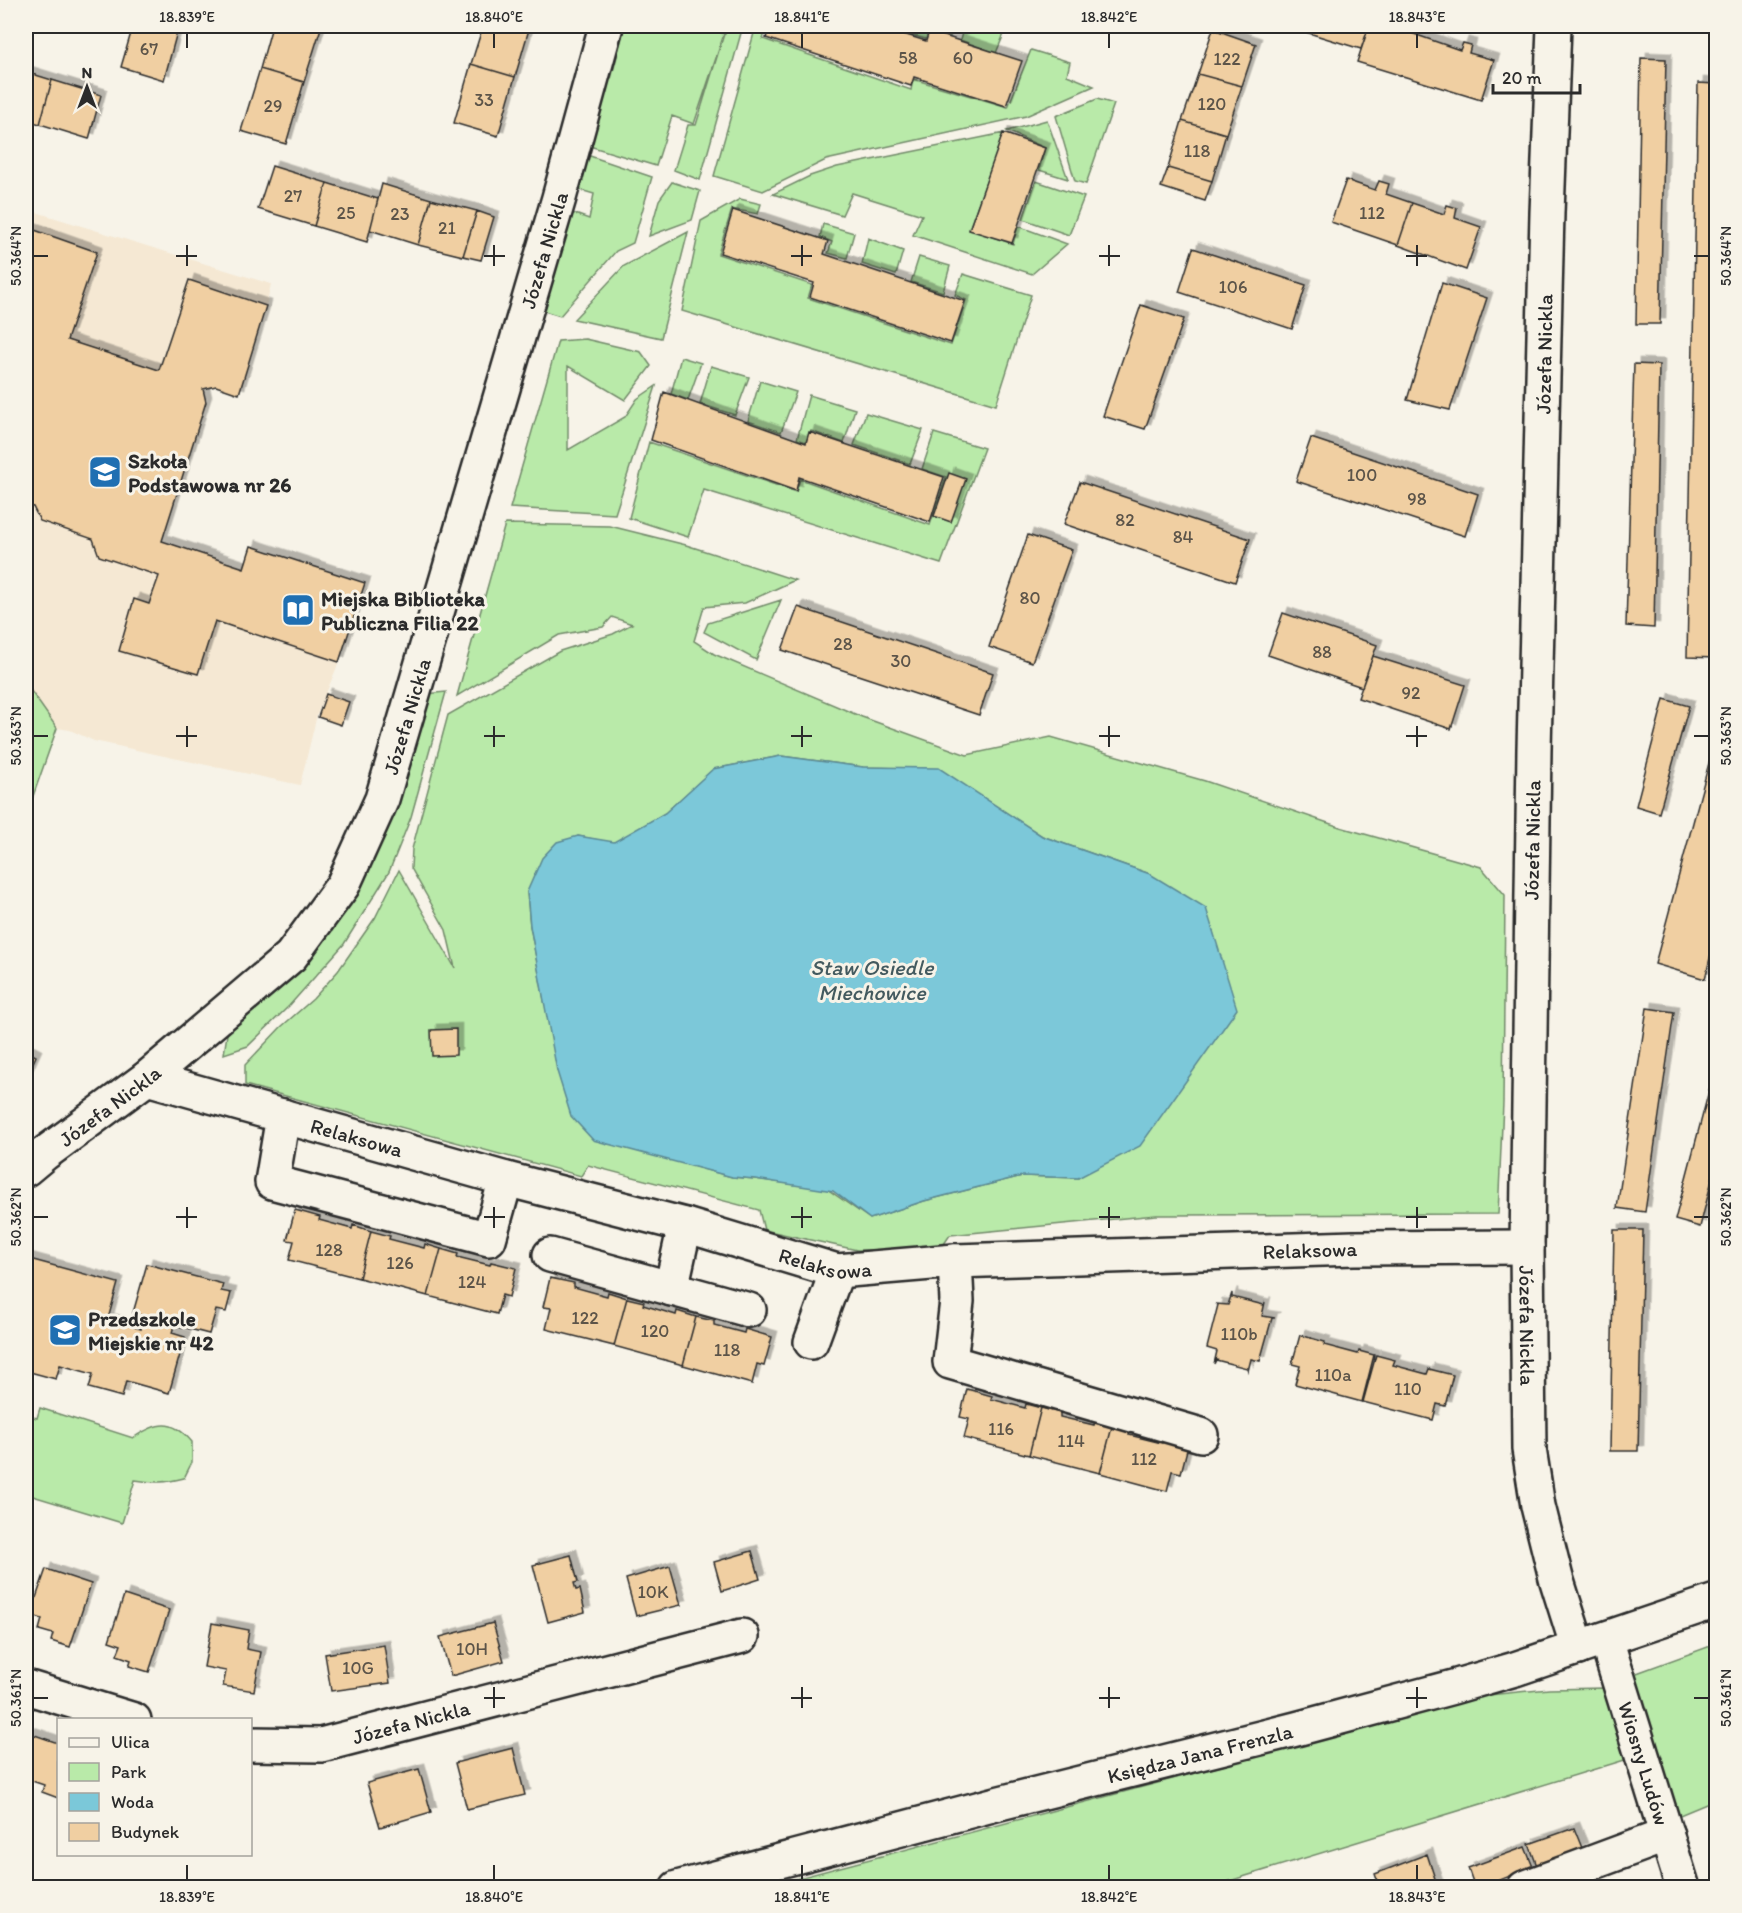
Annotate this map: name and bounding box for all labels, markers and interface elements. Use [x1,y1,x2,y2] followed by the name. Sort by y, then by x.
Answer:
[159,8,215,26] text: 18.839°E
[465,8,523,26] text: 18.840°E
[774,8,830,26] text: 18.841°E
[1081,8,1137,26] text: 18.842°E
[1389,8,1446,26] text: 18.843°E
[140,38,158,60] house number: 67
[898,47,918,69] house number: 58
[953,47,973,69] house number: 60
[1213,48,1241,70] house number: 122
[57,57,117,117] north arrow
[1493,57,1580,95] scale bar
[82,63,92,82] text: N
[1502,67,1542,89] text: 20 m
[474,89,494,111] house number: 33
[1198,93,1226,115] house number: 120
[264,95,282,117] house number: 29
[1184,140,1210,162] house number: 118
[284,185,302,207] house number: 27
[515,189,573,311] street label: Józefa Nickla
[337,202,355,224] house number: 25
[1359,202,1386,224] house number: 112
[390,203,410,225] house number: 23
[438,217,456,239] house number: 21
[7,226,25,286] text: 50.364°N
[1717,226,1735,286] text: 50.364°N
[1219,276,1247,298] house number: 106
[1530,294,1558,414] street label: Józefa Nickla
[128,448,291,497] place label: Szkoła Podstawowa nr 26
[87,454,123,490] school or university icon: Szkoła Podstawowa nr 26
[1347,464,1377,486] house number: 100
[1407,488,1427,510] house number: 98
[1115,509,1135,531] house number: 82
[1173,526,1194,548] house number: 84
[321,586,485,635] place label: Miejska Biblioteka Publiczna Filia 22
[1020,587,1040,609] house number: 80
[280,592,316,628] library icon: Miejska Biblioteka Publiczna Filia 22
[833,633,853,655] house number: 28
[1312,641,1332,663] house number: 88
[891,650,911,672] house number: 30
[377,655,435,777] street label: Józefa Nickla
[1402,682,1421,704] house number: 92
[7,706,25,766] text: 50.363°N
[1717,706,1735,766] text: 50.363°N
[1518,780,1546,900] street label: Józefa Nickla
[811,954,935,1006] water label: Staw Osiedle Miechowice
[54,1060,166,1151] street label: Józefa Nickla
[308,1112,406,1162] street label: Relaksowa
[7,1187,25,1247] text: 50.362°N
[1717,1187,1735,1247] text: 50.362°N
[1262,1235,1358,1263] street label: Relaksowa
[315,1239,343,1261] house number: 128
[776,1242,873,1284] street label: Relaksowa
[386,1252,414,1274] house number: 126
[1515,1265,1541,1386] street label: Józefa Nickla
[458,1271,486,1293] house number: 124
[88,1306,214,1356] place label: Przedszkole Miejskie nr 42
[571,1307,599,1329] house number: 122
[47,1312,83,1348] school or university icon: Przedszkole Miejskie nr 42
[641,1320,669,1342] house number: 120
[1220,1323,1258,1345] house number: 110b
[714,1339,740,1361] house number: 118
[1314,1364,1352,1386] house number: 110a
[1394,1378,1422,1400] house number: 110
[988,1418,1014,1440] house number: 116
[1057,1430,1085,1452] house number: 114
[1131,1448,1158,1470] house number: 112
[638,1581,669,1603] house number: 10K
[456,1638,488,1660] house number: 10H
[342,1657,374,1679] house number: 10G
[7,1669,25,1727] text: 50.361°N
[1717,1669,1735,1727] text: 50.361°N
[350,1694,472,1749] street label: Józefa Nickla
[1614,1698,1675,1828] street label: Wiosny Ludów
[57,1718,252,1856] legend
[1104,1718,1295,1788] street label: Księdza Jana Frenzla
[111,1731,150,1753] text: Ulica
[111,1761,146,1783] text: Park
[111,1791,154,1813] text: Woda
[111,1821,180,1843] text: Budynek
[159,1888,215,1906] text: 18.839°E
[465,1888,523,1906] text: 18.840°E
[774,1888,830,1906] text: 18.841°E
[1081,1888,1137,1906] text: 18.842°E
[1389,1888,1446,1906] text: 18.843°E

